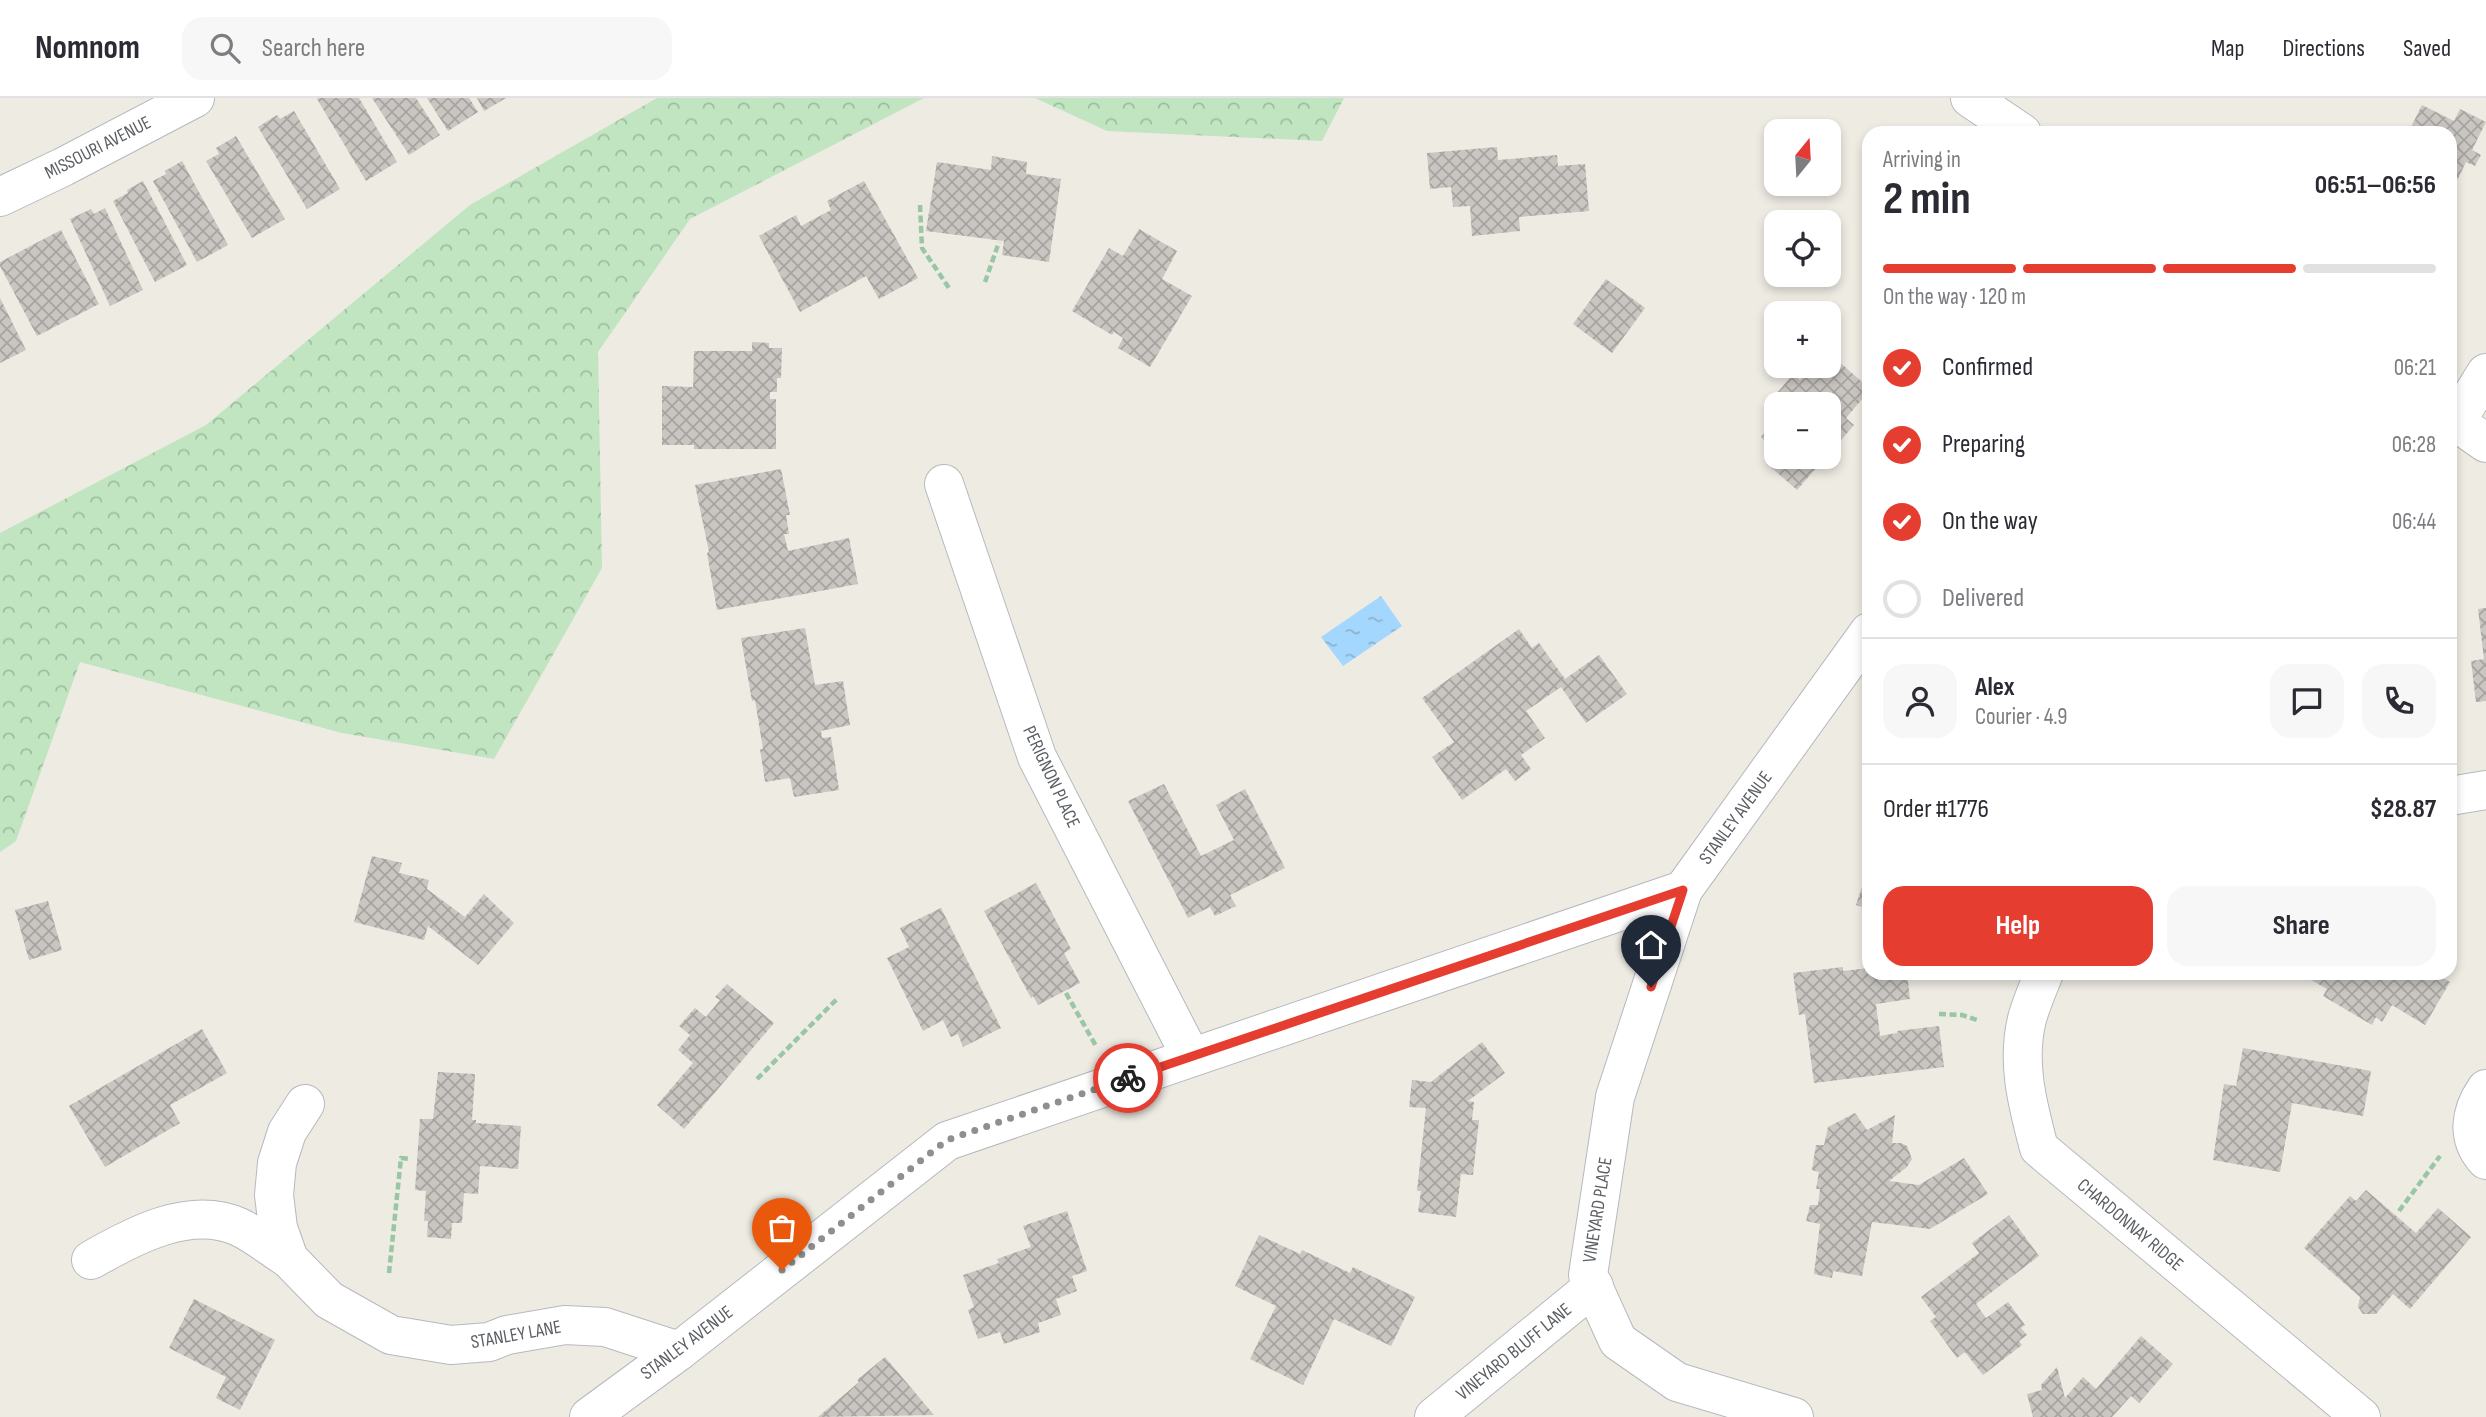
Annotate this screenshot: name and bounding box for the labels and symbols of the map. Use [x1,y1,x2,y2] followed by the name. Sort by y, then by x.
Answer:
[41,111,155,185] street label: MISSOURI AVENUE
[1764,119,1841,196] north arrow
[1017,722,1085,832] street label: PERIGNON PLACE
[1695,767,1777,869] street label: STANLEY AVENUE
[1621,915,1681,987] pin
[1093,1043,1163,1113] courier
[1578,1156,1618,1264] street label: VINEYARD PLACE
[2072,1174,2188,1276] street label: CHARDONNAY RIDGE
[752,1198,812,1270] pin
[1452,1298,1576,1406] street label: VINEYARD BLUFF LANE
[636,1301,738,1385] street label: STANLEY AVENUE
[469,1316,563,1354] street label: STANLEY LANE

